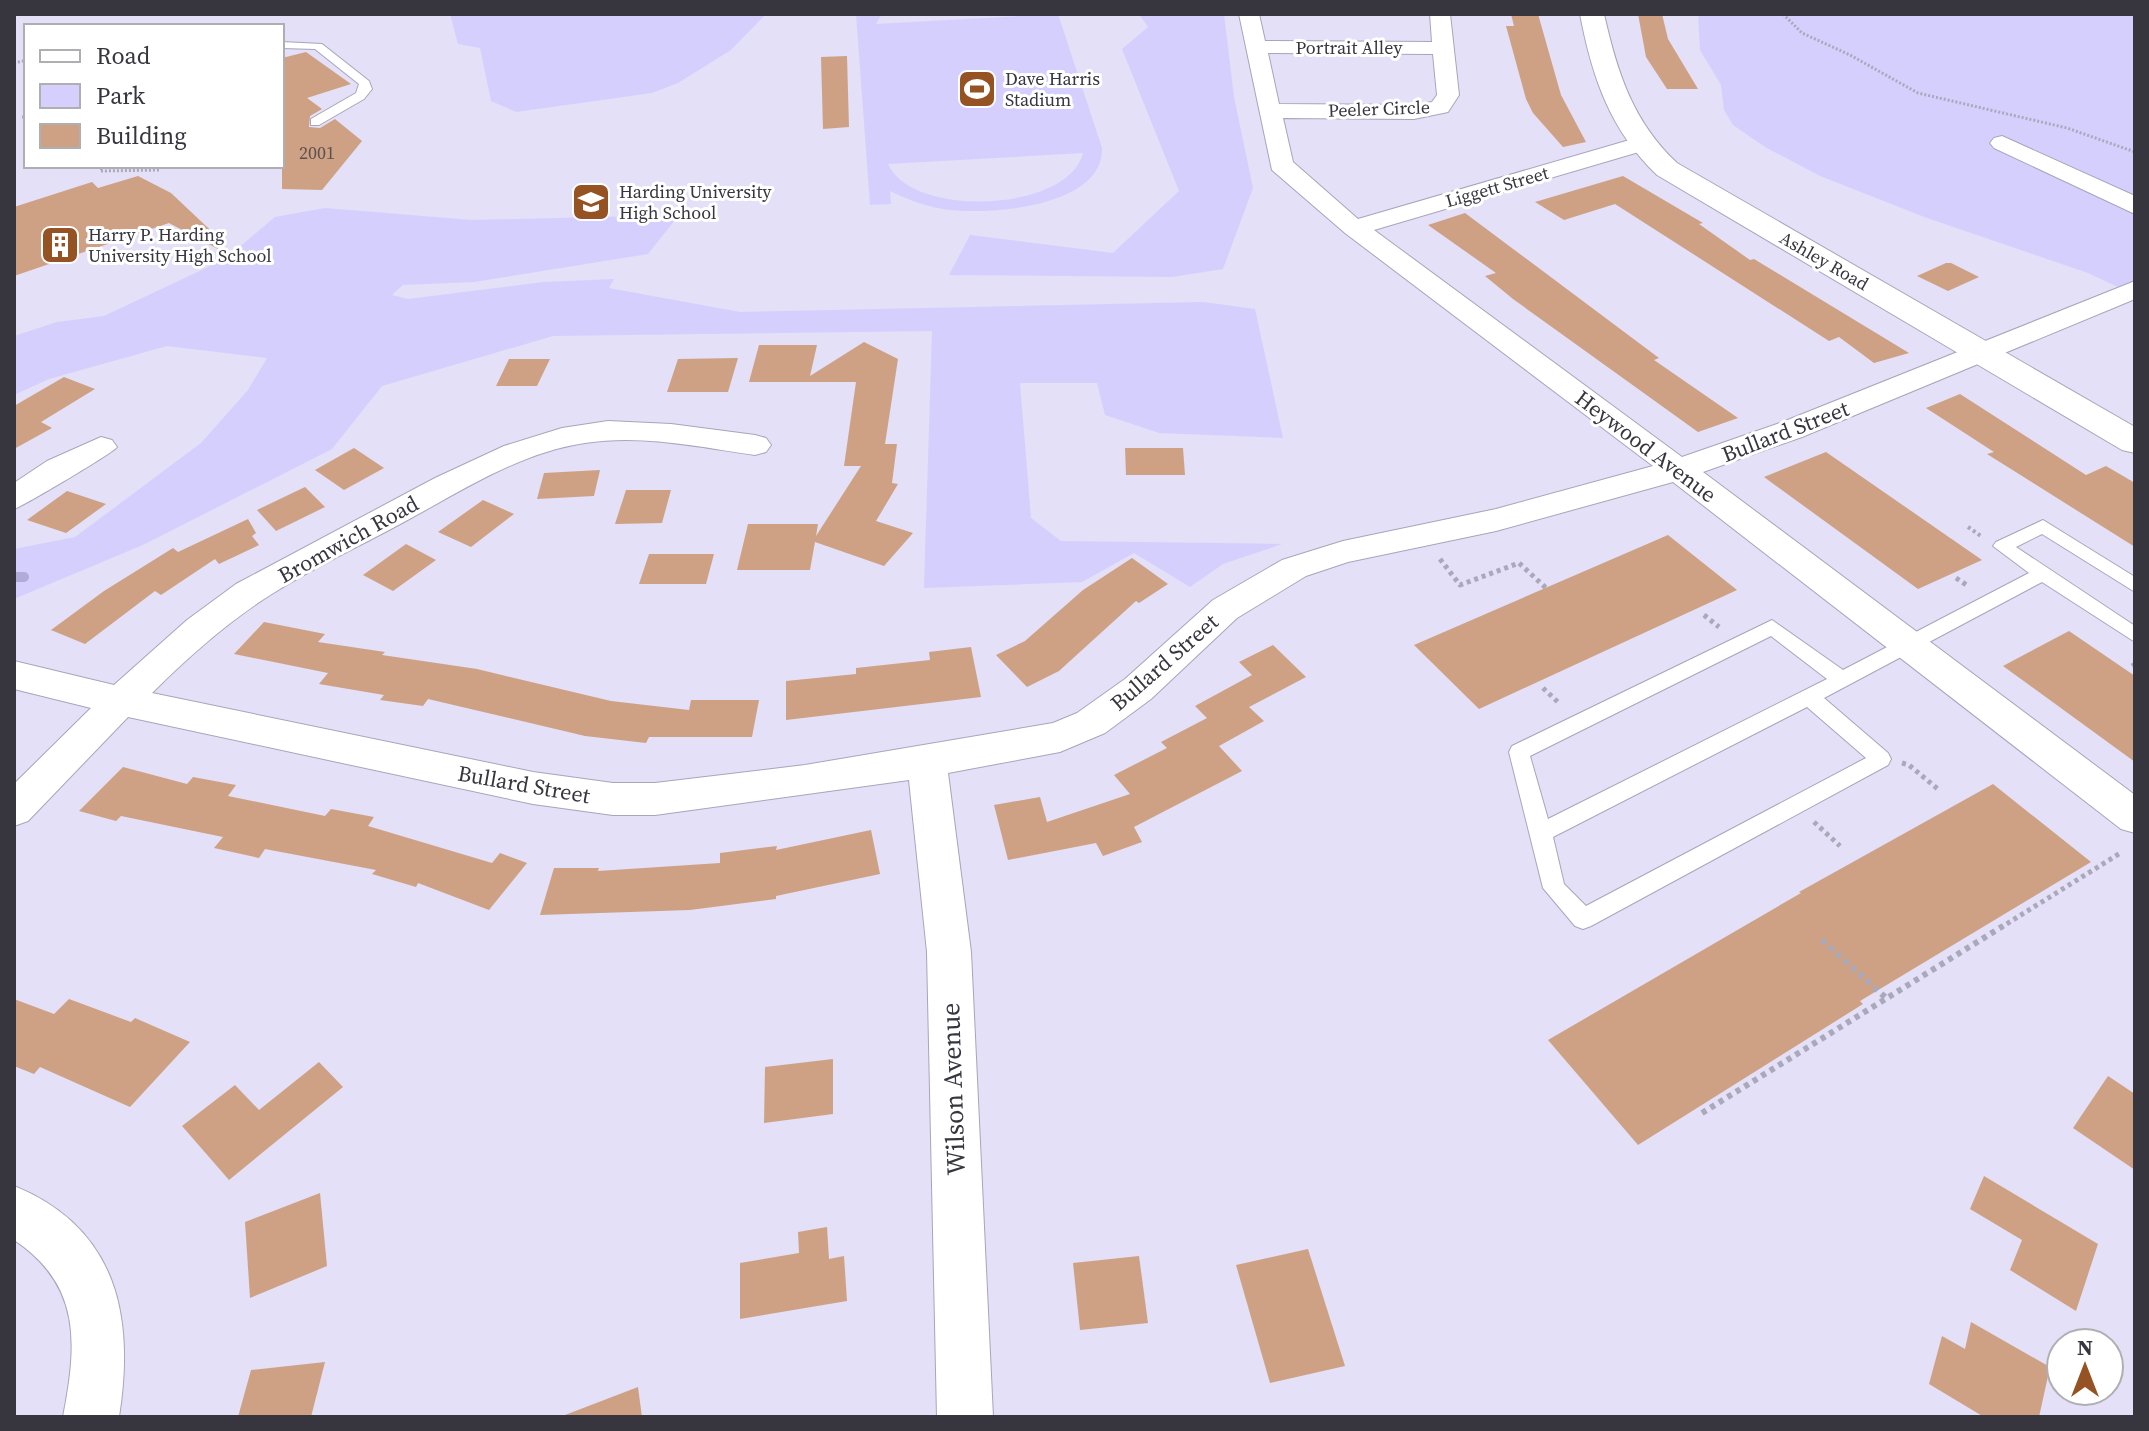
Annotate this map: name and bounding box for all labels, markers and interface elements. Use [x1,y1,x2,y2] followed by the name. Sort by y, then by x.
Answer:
[24,24,284,168] legend
[1296,35,1403,60] street label: Portrait Alley
[96,39,151,72] text: Road
[1005,66,1100,112] place label: Dave Harris Stadium
[956,68,998,110] sports icon: Dave Harris Stadium
[96,79,146,112] text: Park
[1328,94,1430,123] street label: Peeler Circle
[96,119,187,152] text: Building
[299,140,335,165] house number: 2001
[1442,160,1551,213] street label: Liggett Street
[619,179,772,225] place label: Harding University High School
[570,181,612,223] school or university icon: Harding University High School
[88,222,272,268] place label: Harry P. Harding University High School
[39,224,81,266] building icon: Harry P. Harding University High School
[1775,225,1873,296] street label: Ashley Road
[1569,383,1723,509] street label: Heywood Avenue
[1717,393,1854,469] street label: Bullard Street
[272,488,424,590] street label: Bromwich Road
[1104,606,1225,717] street label: Bullard Street
[456,758,593,811] street label: Bullard Street
[932,1002,974,1176] street label: Wilson Avenue
[2045,1327,2125,1407] north arrow
[2077,1332,2093,1362] text: N

